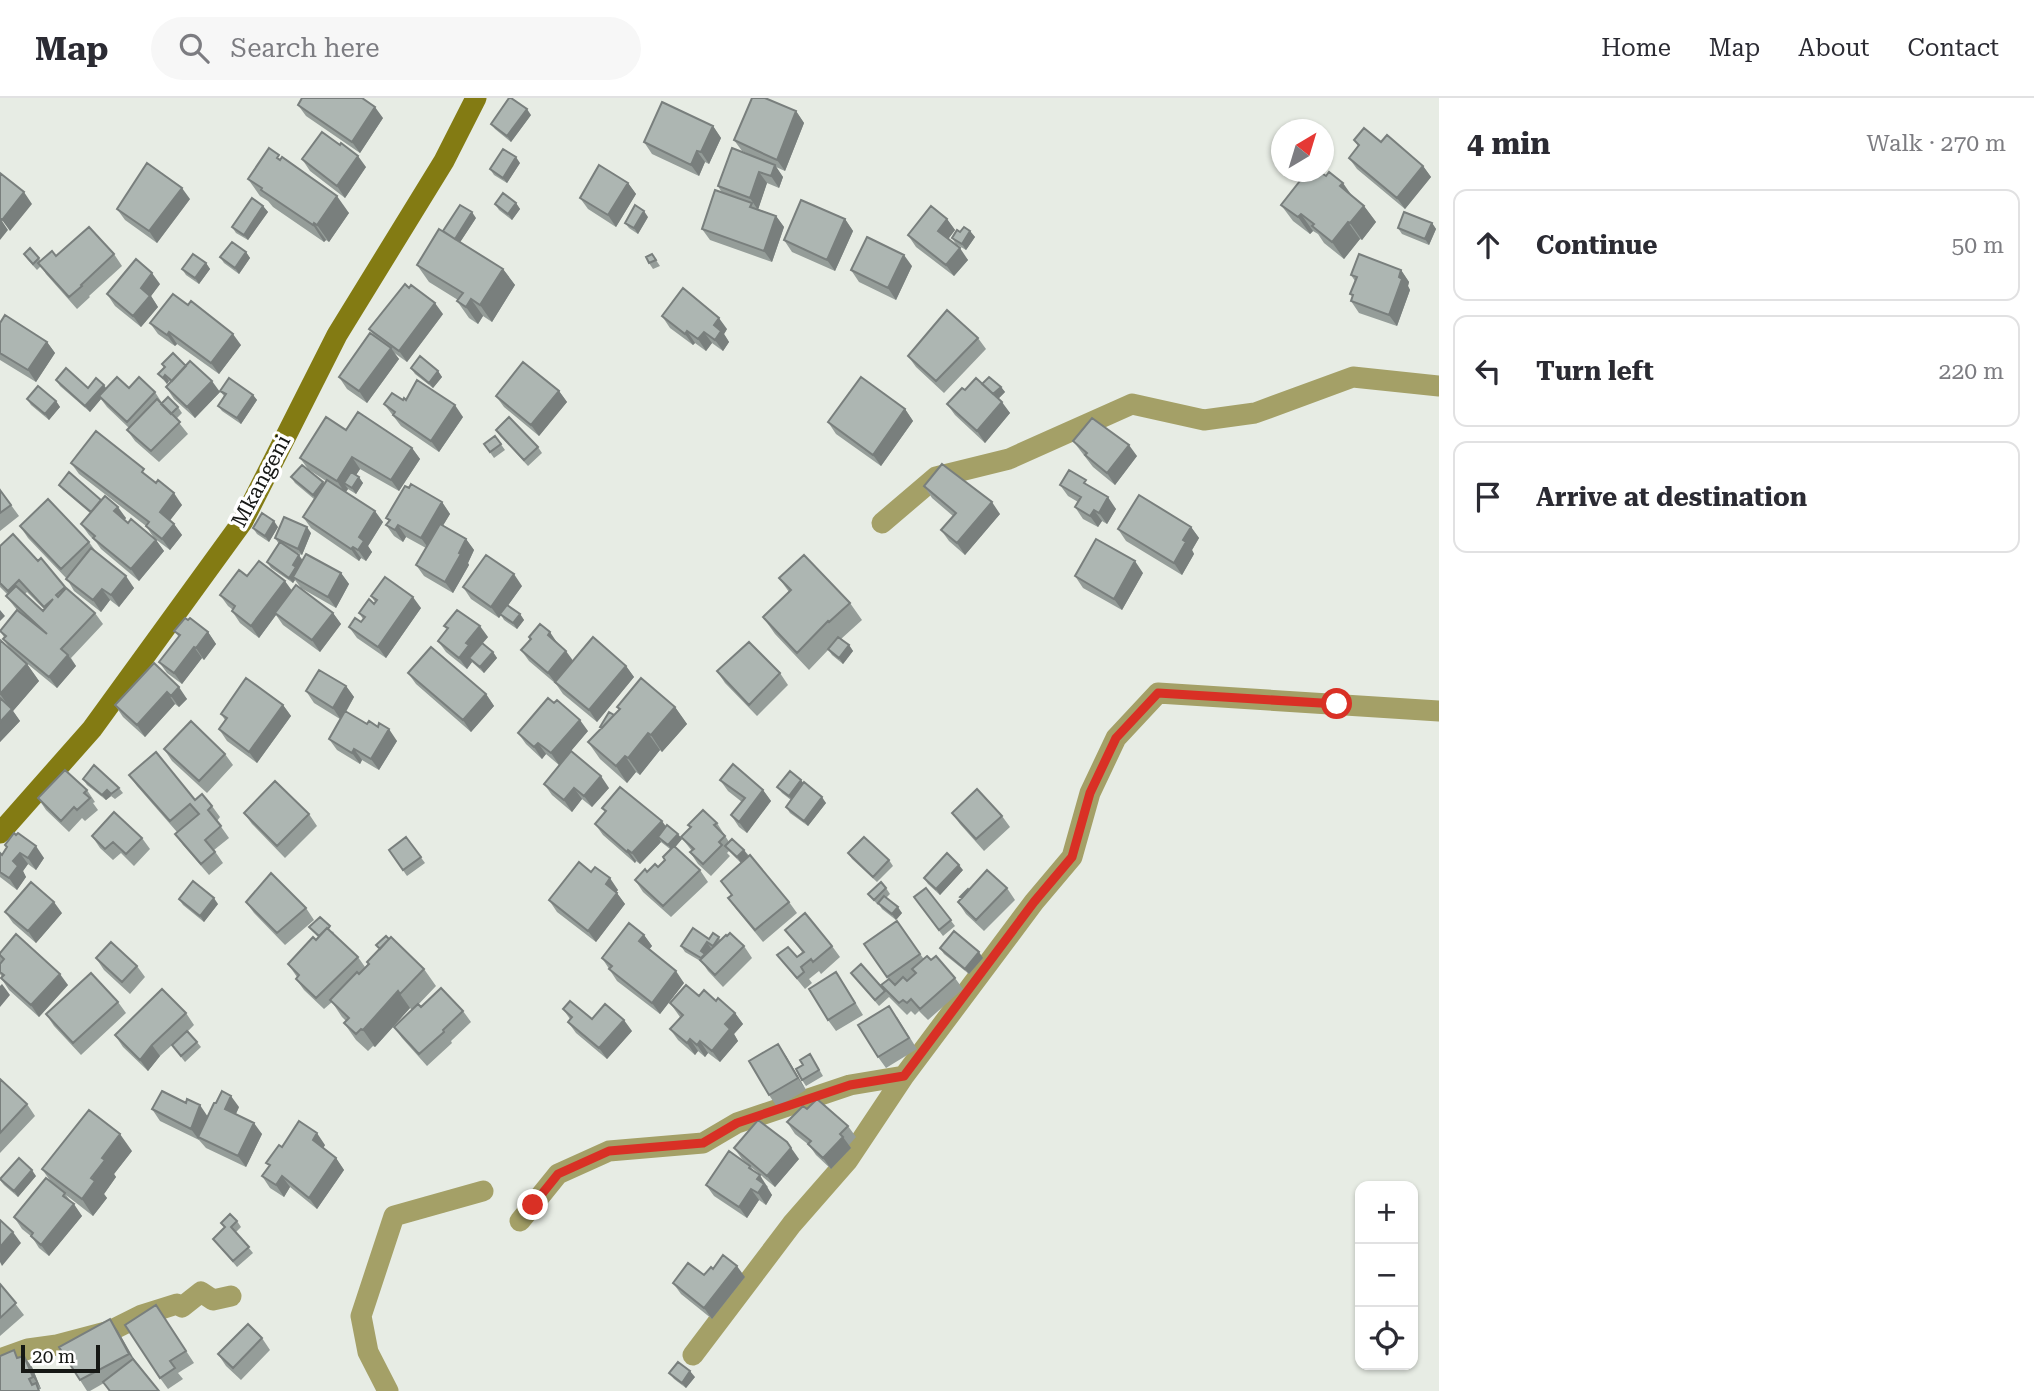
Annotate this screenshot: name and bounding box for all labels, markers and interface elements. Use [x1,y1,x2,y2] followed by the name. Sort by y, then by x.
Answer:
[151,17,641,80] search box
[35,29,109,68] text: Map
[175,29,213,67] icon: search
[231,33,380,63] text: Search here
[1601,34,1671,62] text: Home
[1709,34,1760,62] text: Map
[1798,34,1869,62] text: About
[1907,34,1999,62] text: Contact
[1271,119,1334,182] north arrow
[1467,126,1550,161] text: 4 min
[1867,130,2006,157] text: Walk · 270 m
[1469,226,1507,264] icon: ahead
[1536,230,1658,260] text: Continue
[1951,232,2004,259] text: 50 m
[1469,352,1507,390] icon: left
[1536,356,1654,386] text: Turn left
[1939,358,2004,385] text: 220 m
[227,431,295,531] street label: Mkangeni
[1469,478,1507,516] icon: arrive
[1536,482,1807,512] text: Arrive at destination
[1321,688,1352,719] route start
[1355,1181,1418,1370] map controls
[1355,1181,1418,1244] button: +
[517,1189,548,1220] route end
[1355,1244,1418,1307] button: −
[1355,1307,1418,1370] button: locate
[21,1342,100,1374] scale bar
[32,1345,75,1368] text: 20 m

